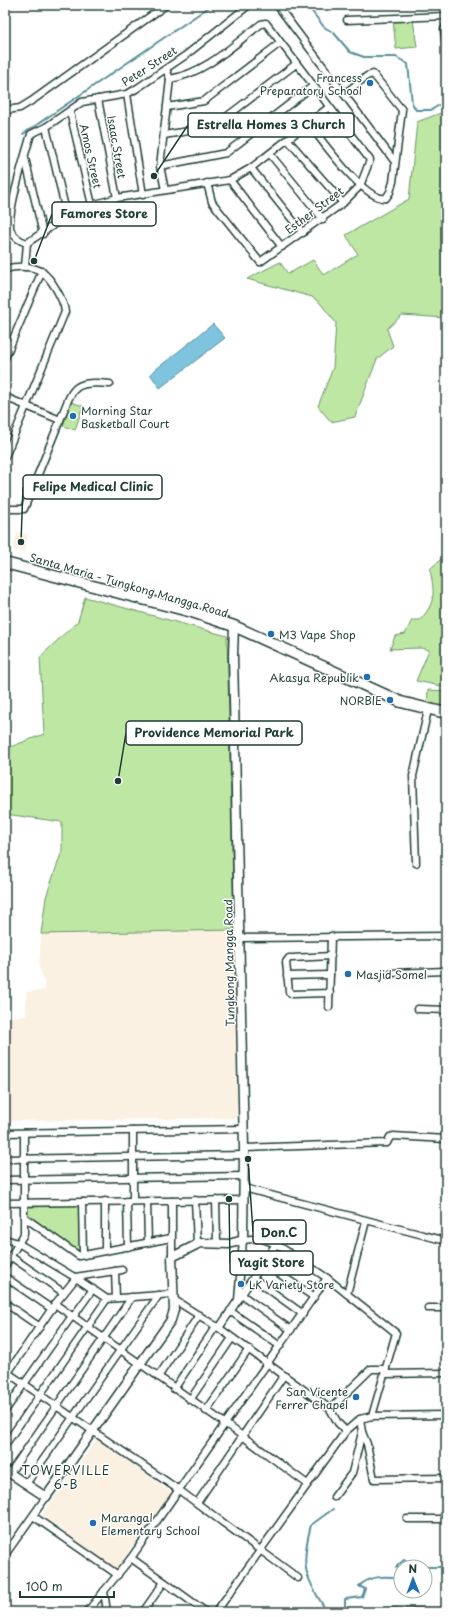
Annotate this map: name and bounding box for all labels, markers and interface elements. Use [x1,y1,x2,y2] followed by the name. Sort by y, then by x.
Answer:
[118,41,180,90] street label: Peter Street
[260,69,362,99] place label: Francess Preparatory School
[365,78,375,88] marker: Francess Preparatory School
[188,113,354,137] callout: Estrella Homes 3 Church
[103,114,131,180] street label: Isaac Street
[197,115,345,133] text: Estrella Homes 3 Church
[75,122,107,190] street label: Amos Street
[281,182,347,238] street label: Esther Street
[52,202,156,226] callout: Famores Store
[60,204,148,222] text: Famores Store
[81,402,170,432] place label: Morning Star Basketball Court
[68,411,78,421] marker: Morning Star Basketball Court
[23,475,162,499] callout: Felipe Medical Clinic
[33,477,154,495] text: Felipe Medical Clinic
[28,548,230,622] street label: Santa Maria - Tungkong Mangga Road
[279,626,356,643] place label: M3 Vape Shop
[266,629,276,639] marker: M3 Vape Shop
[270,669,359,686] place label: Akasya Republik
[362,672,372,682] marker: Akasya Republik
[340,692,382,709] place label: NORBIE
[385,695,395,705] marker: NORBIE
[126,721,302,745] callout: Providence Memorial Park
[134,723,294,741] text: Providence Memorial Park
[219,899,239,1027] street label: Tungkong Mangga Road
[356,966,427,983] place label: Masjid Somel
[343,969,353,979] marker: Masjid Somel
[253,1220,306,1244] callout: Don.C
[261,1223,297,1241] text: Don.C
[230,1251,313,1275] callout: Yagit Store
[238,1253,305,1271] text: Yagit Store
[249,1276,335,1293] place label: LK Variety Store
[236,1279,246,1289] marker: LK Variety Store
[275,1383,348,1413] place label: San Vicente Ferrer Chapel
[351,1392,361,1402] marker: San Vicente Ferrer Chapel
[22,1461,110,1493] district label: TOWERVILLE 6-B
[101,1509,200,1539] place label: Marangal Elementary School
[88,1518,98,1528] marker: Marangal Elementary School
[393,1559,433,1599] north arrow
[408,1560,418,1577] text: N
[20,1573,114,1599] scale bar
[26,1577,63,1595] text: 100 m

